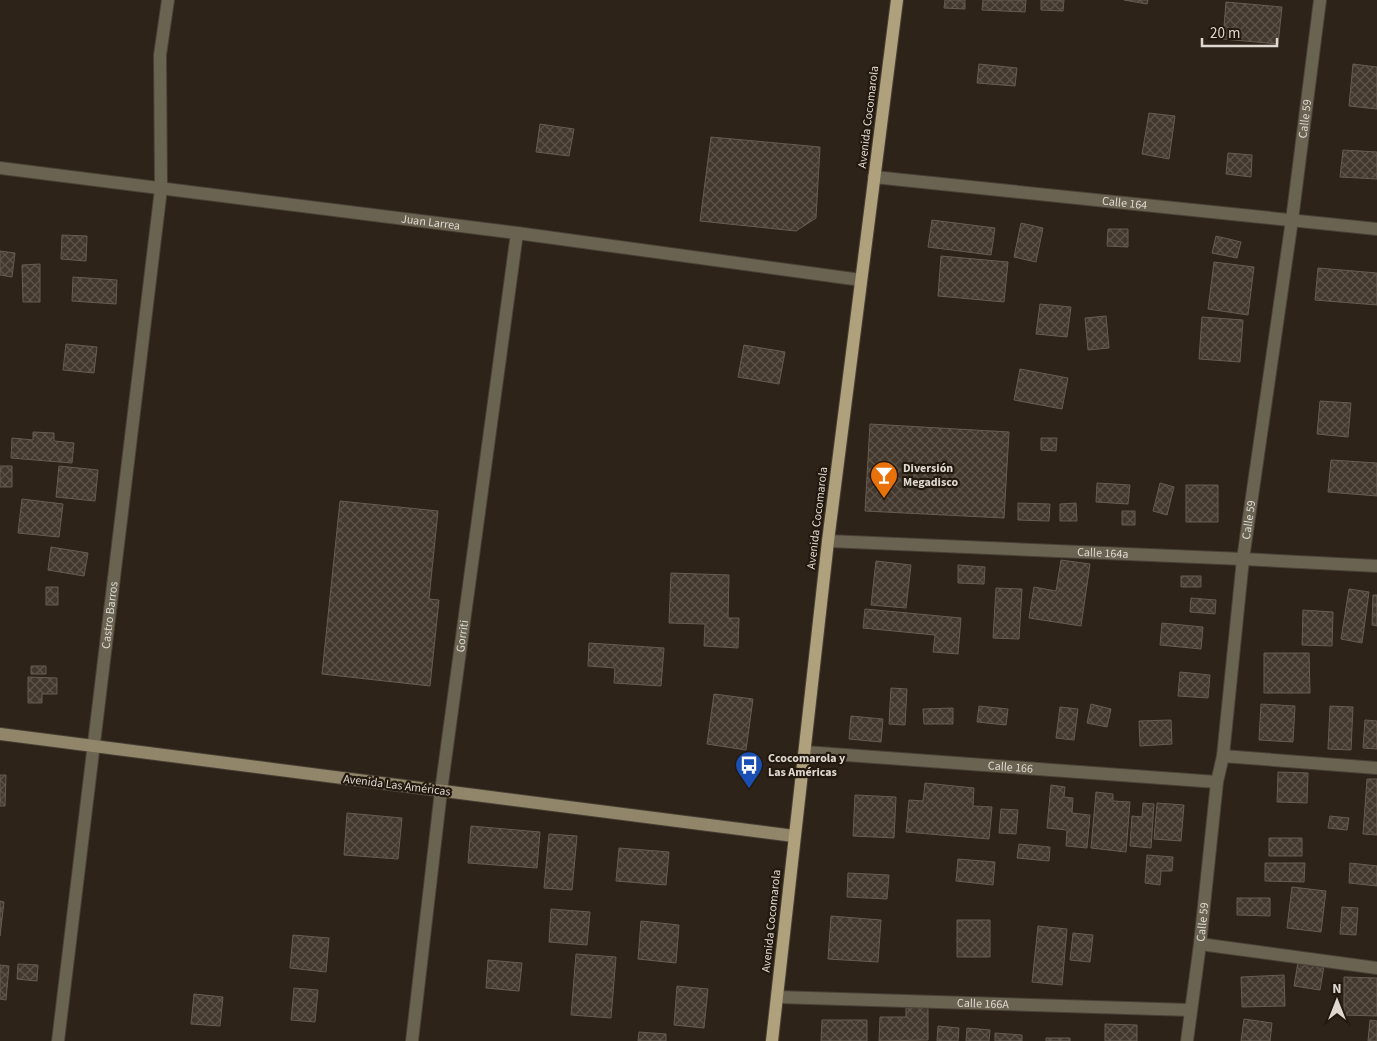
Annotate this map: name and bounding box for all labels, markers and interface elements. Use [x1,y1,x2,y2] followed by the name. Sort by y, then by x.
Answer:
[1202,15,1277,47] scale bar
[1210,23,1240,44] text: 20 m
[854,65,883,169] street label: Avenida Cocomarola
[1294,98,1316,139] street label: Calle 59
[1101,193,1148,214] street label: Calle 164
[400,211,461,235] street label: Juan Larrea
[869,460,899,499] bar icon: Diversión Megadisco
[903,460,959,491] place label: Diversión Megadisco
[803,466,832,570] street label: Avenida Cocomarola
[1238,499,1260,541] street label: Calle 59
[1077,544,1129,563] street label: Calle 164a
[97,581,122,650] street label: Castro Barros
[452,619,473,653] street label: Gorriti
[734,750,764,789] bus stop icon: Ccocomarola y Las Américas
[768,750,846,781] place label: Ccocomarola y Las Américas
[987,757,1034,778] street label: Calle 166
[342,770,451,801] street label: Avenida Las Américas
[758,869,785,973] street label: Avenida Cocomarola
[1192,902,1213,942] street label: Calle 59
[1312,976,1362,1026] north arrow
[1332,979,1342,999] text: N
[957,995,1010,1013] street label: Calle 166A

